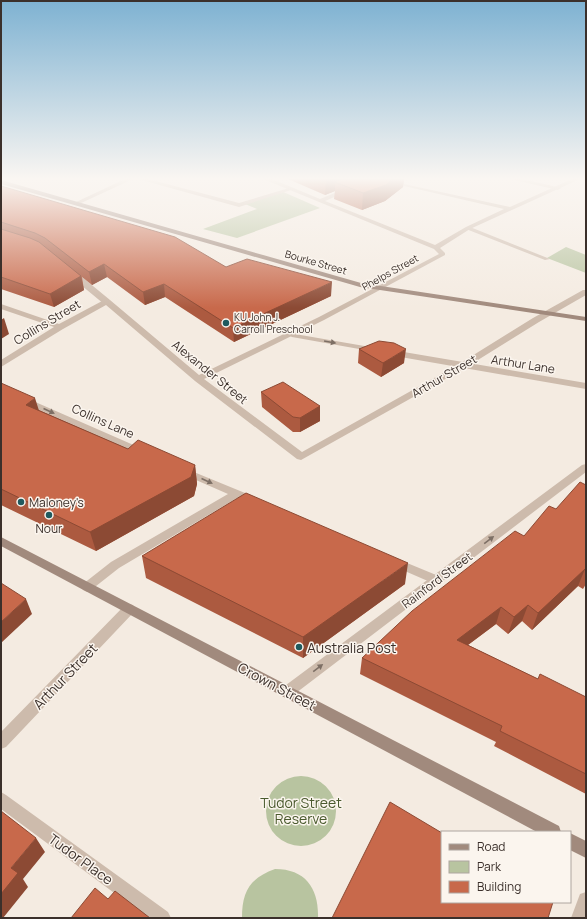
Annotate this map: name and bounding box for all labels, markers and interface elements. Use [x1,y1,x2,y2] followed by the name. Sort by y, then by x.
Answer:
[283,246,349,278] street label: Bourke Street
[359,251,421,293] street label: Phelps Street
[10,295,84,349] street label: Collins Street
[234,310,313,336] place label: KU John J. Carroll Preschool
[221,318,231,328] marker: KU John J. Carroll Preschool
[168,336,252,408] street label: Alexander Street
[324,339,336,345] one-way arrow
[408,350,480,402] street label: Arthur Street
[490,351,556,377] street label: Arthur Lane
[69,400,137,442] street label: Collins Lane
[44,408,55,414] one-way arrow
[201,478,212,484] one-way arrow
[29,494,84,511] place label: Maloney's
[16,497,26,507] marker: Maloney's
[44,510,54,520] marker: Nour
[36,520,63,537] place label: Nour
[484,536,495,544] one-way arrow
[398,548,476,612] street label: Rainford Street
[307,638,397,657] place label: Australia Post
[29,639,102,713] street label: Arthur Street
[294,642,304,652] marker: Australia Post
[235,657,320,715] street label: Crown Street
[313,665,323,673] one-way arrow
[260,793,342,828] park label: Tudor Street Reserve
[45,829,117,889] street label: Tudor Place
[441,831,571,903] legend
[477,838,505,855] text: Road
[477,858,502,875] text: Park
[477,878,521,895] text: Building

